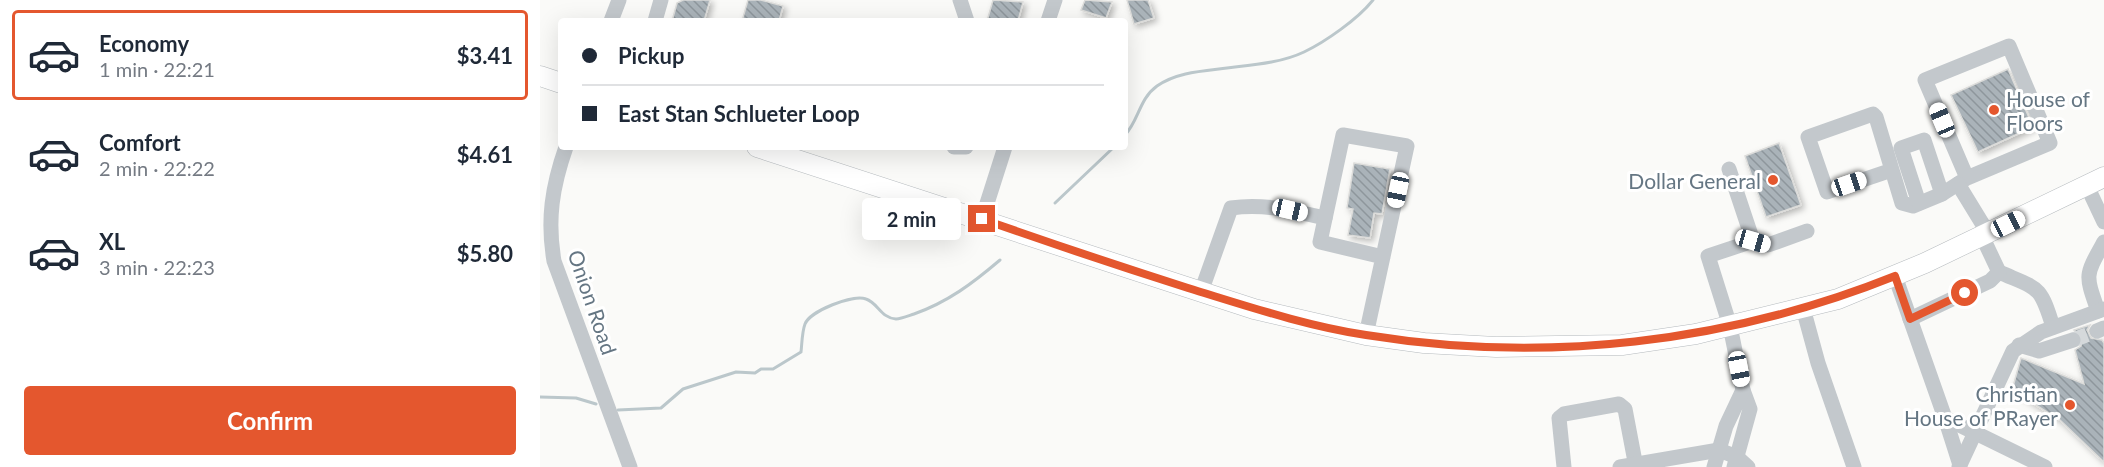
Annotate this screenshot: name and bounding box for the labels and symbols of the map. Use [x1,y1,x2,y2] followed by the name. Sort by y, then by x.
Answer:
[2006,86,2091,135] place label: House of Floors
[1927,100,1957,140] car
[1987,103,2001,117] marker: House of Floors
[1628,168,1761,193] place label: Dollar General
[1829,170,1869,198] car
[1385,171,1411,209] car
[1766,173,1780,187] marker: Dollar General
[1270,197,1310,223] car
[862,198,961,240] callout: 2 min
[968,205,995,232] route end
[1988,208,2028,240] car
[1733,227,1773,255] car
[563,246,623,358] street label: Onion Road
[1951,279,1978,306] route start
[1727,350,1751,388] car
[1904,381,2058,430] place label: Christian House of PRayer
[2063,398,2077,412] marker: Christian House of PRayer

